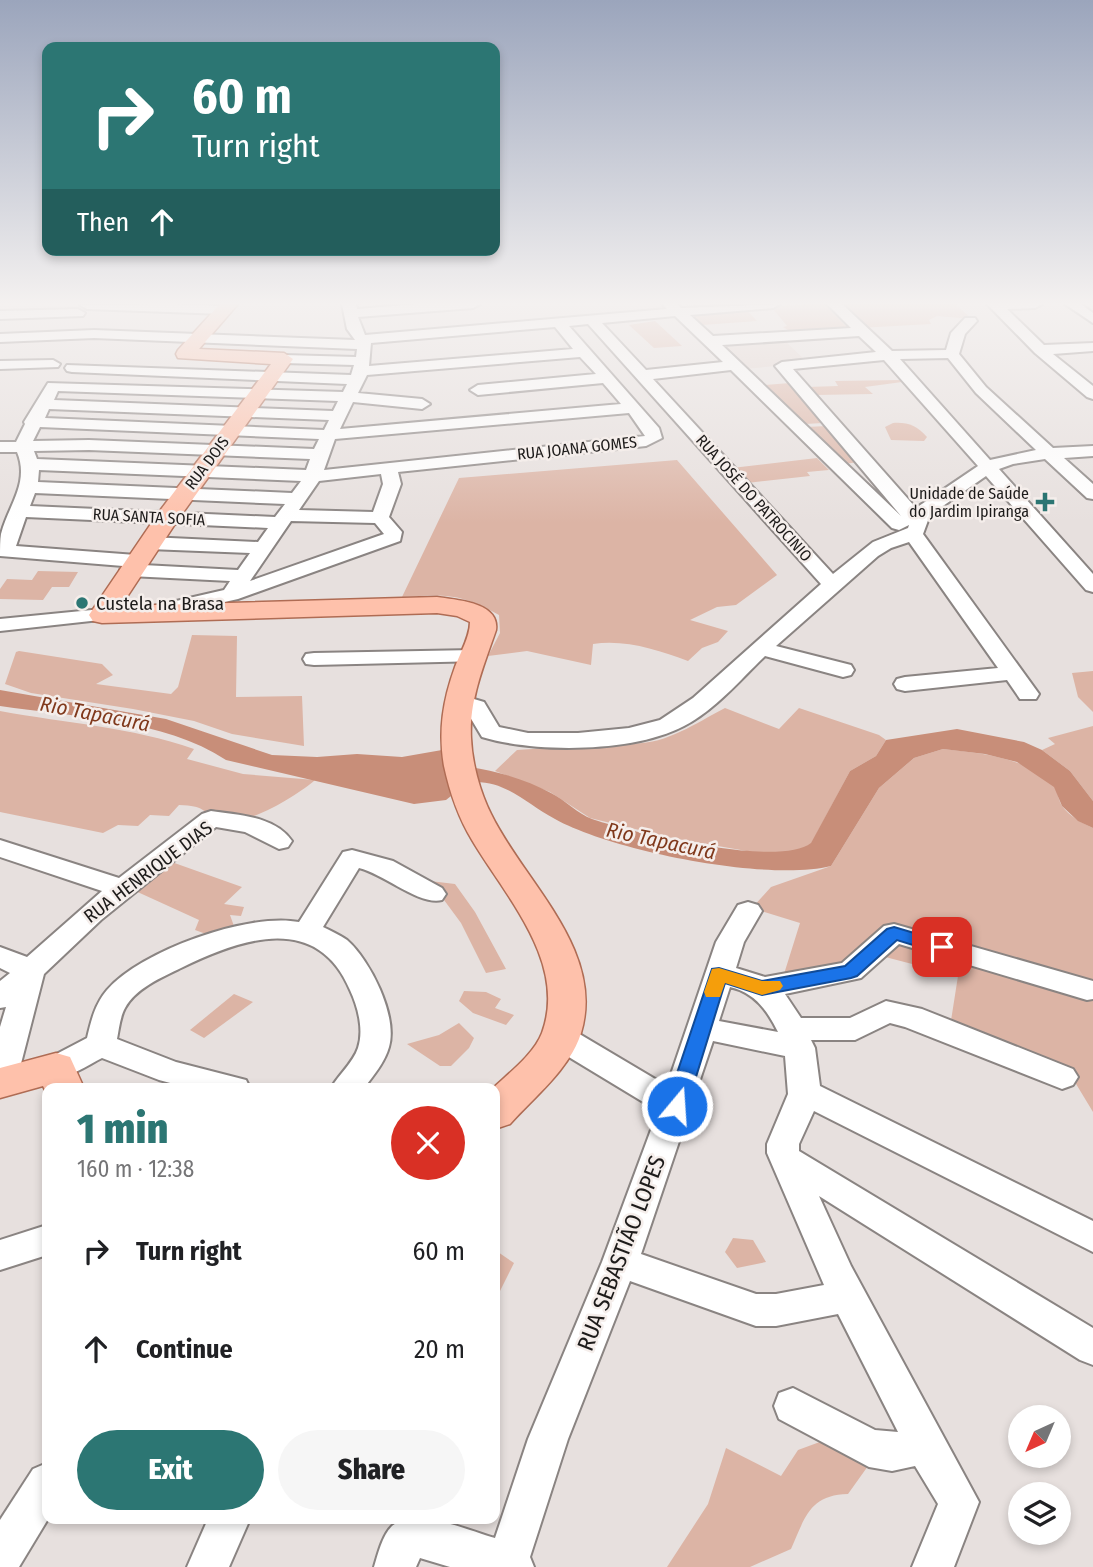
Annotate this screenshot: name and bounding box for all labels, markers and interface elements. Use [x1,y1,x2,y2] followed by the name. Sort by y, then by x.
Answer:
[192,67,292,126] text: 60 m
[77,70,168,161] icon: right
[192,127,319,165] text: Turn right
[143,203,181,241] icon: ahead
[77,207,129,238] text: Then
[692,431,816,565] street label: RUA JOSÉ DO PATROCINIO
[516,432,638,464] street label: RUA JOANA GOMES
[181,433,233,493] street label: RUA DOIS
[909,484,1029,521] place label: Unidade de Saúde do Jardim Ipiranga
[1035,492,1055,512] marker: Unidade de Saúde do Jardim Ipiranga
[92,505,206,529] street label: RUA SANTA SOFIA
[96,592,224,615] place label: Custela na Brasa
[74,595,90,611] marker: Custela na Brasa
[38,691,152,737] water label: Rio Tapacurá
[79,816,217,928] street label: RUA HENRIQUE DIAS
[604,817,718,865] water label: Rio Tapacurá
[912,917,972,977] pin
[923,928,961,966] icon: arrive
[640,1069,714,1143] position arrow
[77,1104,168,1154] text: 1 min
[391,1106,465,1180] button: close
[571,1151,671,1355] street label: RUA SEBASTIÃO LOPES
[77,1155,194,1183] text: 160 m · 12:38
[77,1232,115,1270] icon: right
[136,1236,242,1267] text: Turn right
[412,1236,465,1267] text: 60 m
[77,1330,115,1368] icon: ahead
[136,1334,233,1365] text: Continue
[414,1334,465,1365] text: 20 m
[1008,1405,1071,1468] north arrow
[1008,1405,1071,1545] map controls
[77,1430,264,1510] button: Exit
[278,1430,465,1510] button: Share
[1008,1482,1071,1545] button: layers

